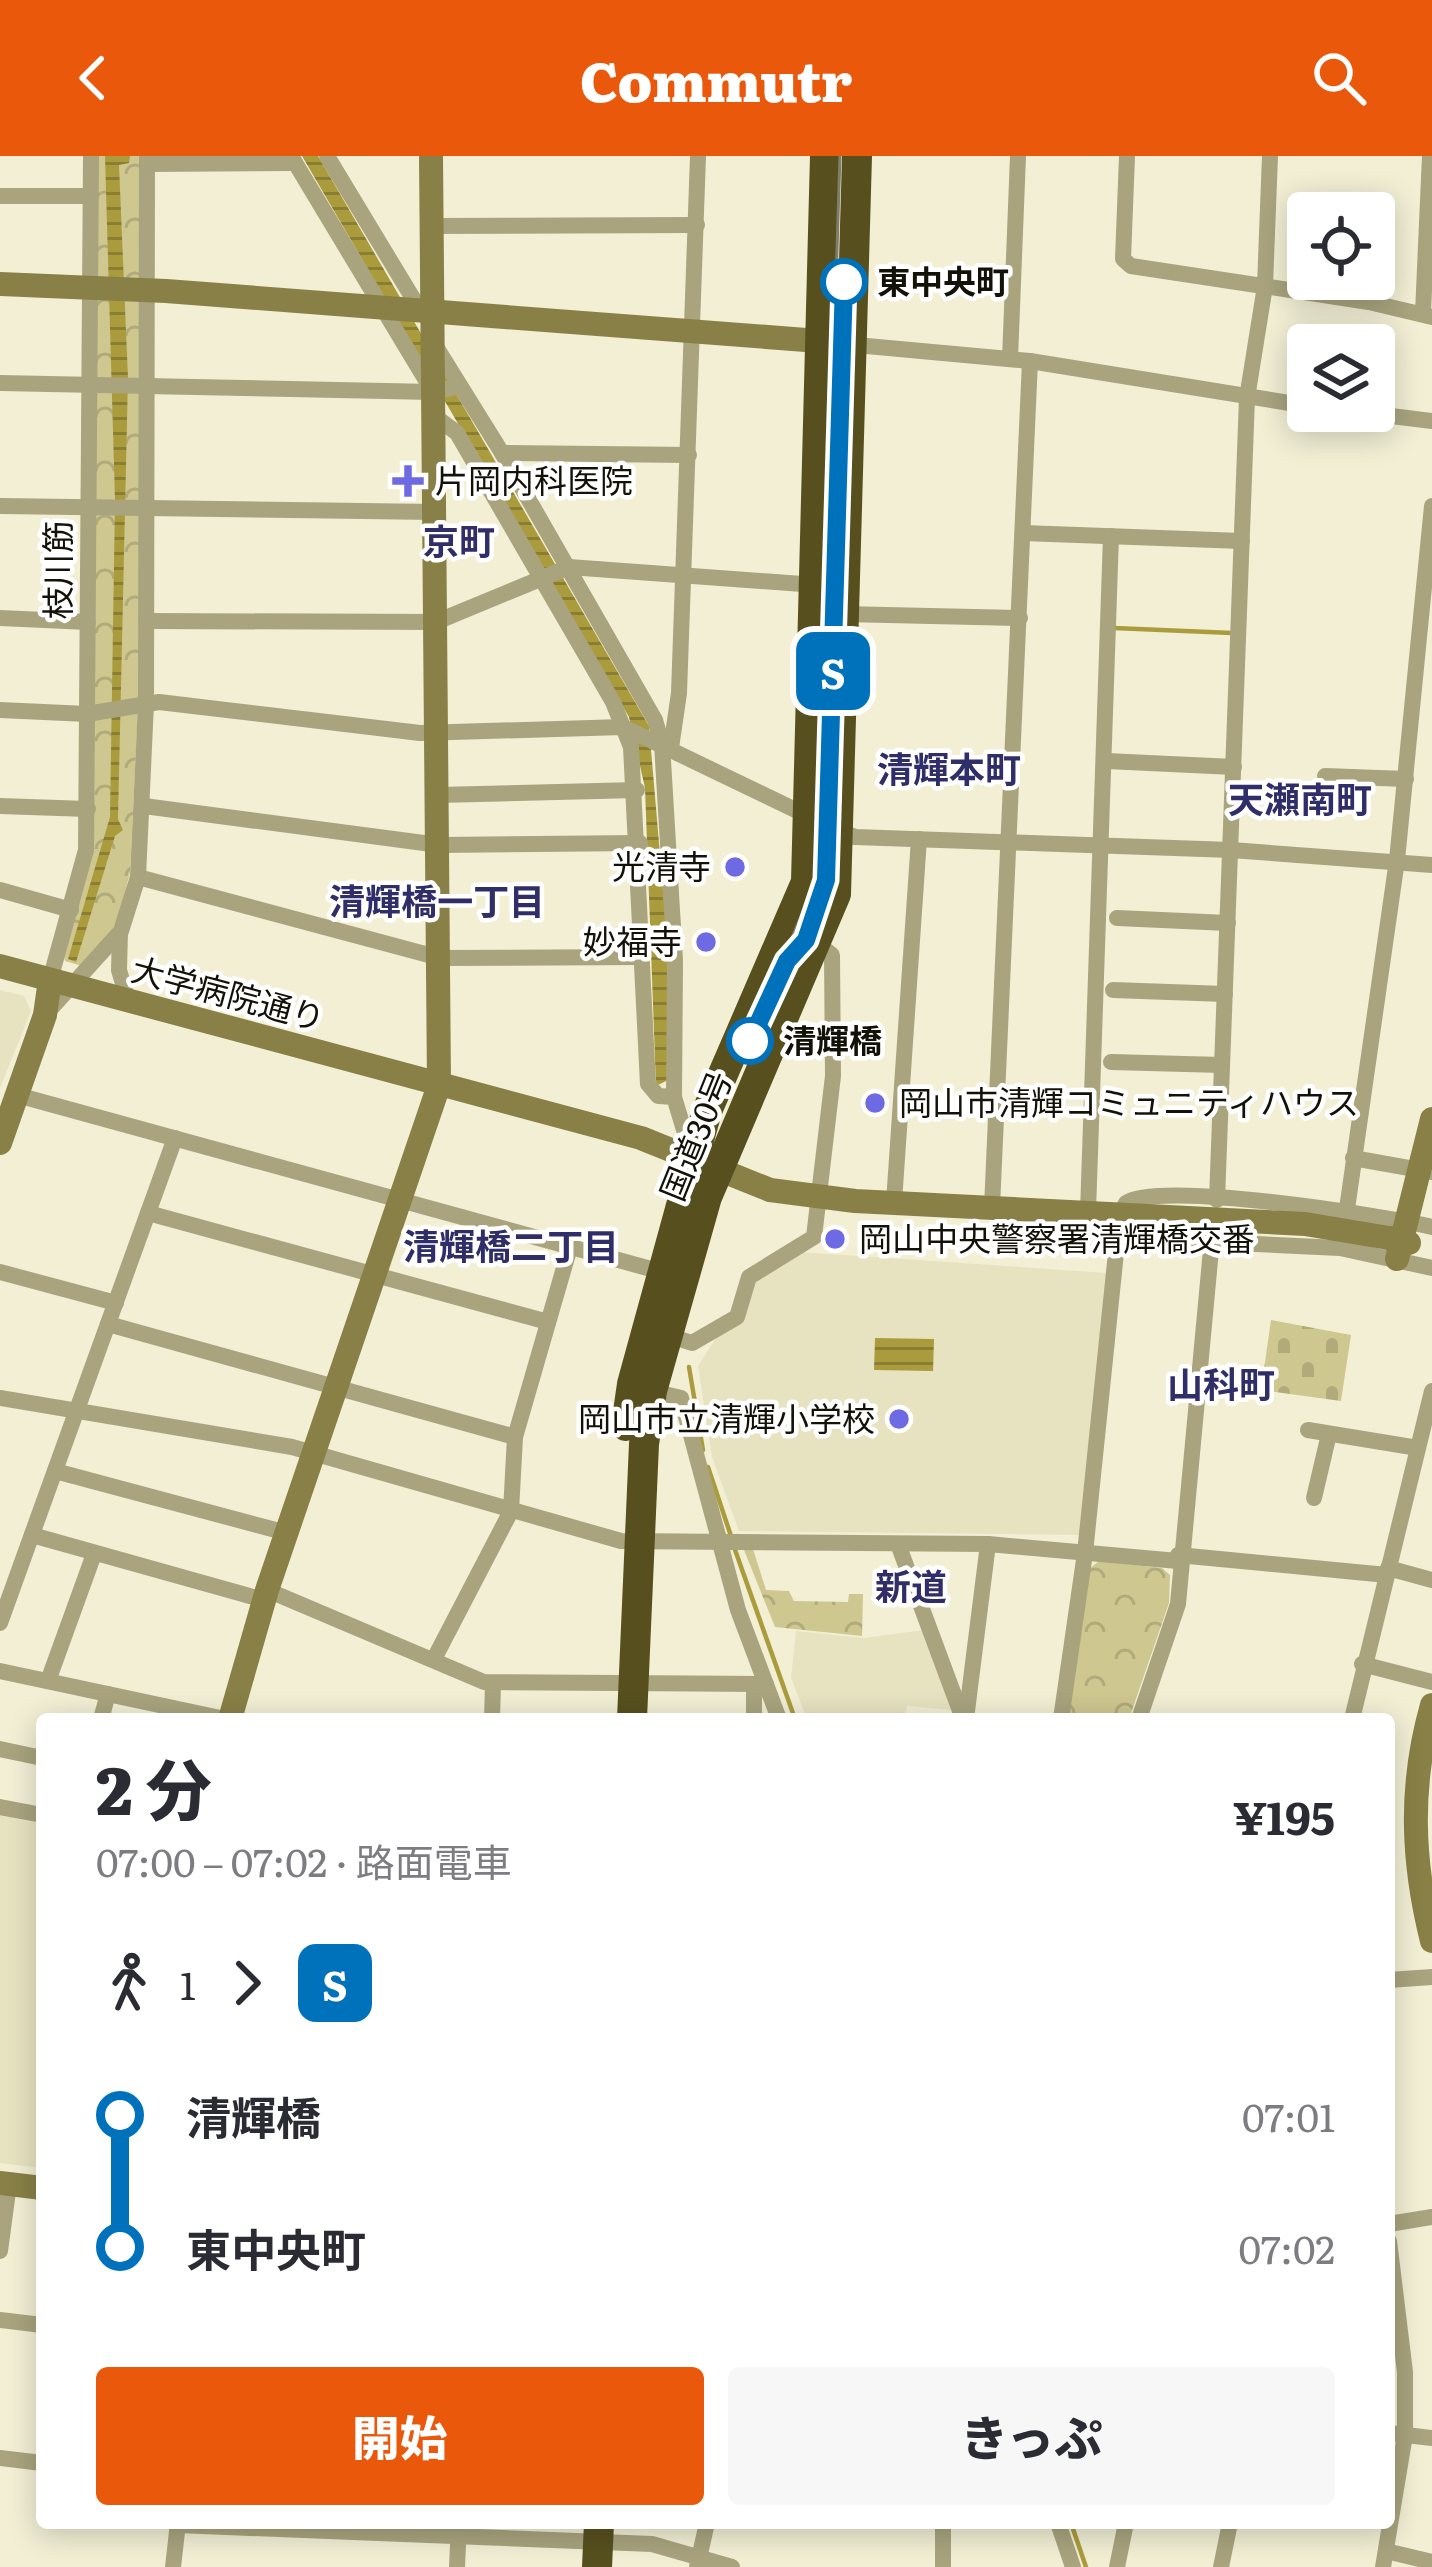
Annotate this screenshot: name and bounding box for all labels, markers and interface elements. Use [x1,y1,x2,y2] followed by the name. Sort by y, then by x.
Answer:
[580,38,852,119] text: Commutr
[60,45,126,111] icon: back
[1306,45,1372,111] icon: search
[1287,192,1395,432] map controls
[1287,192,1395,300] button: locate
[877,255,1009,304] place label: 東中央町
[822,260,866,304] marker: 東中央町
[1287,324,1395,432] button: layers
[435,454,633,503] place label: 片岡内科医院
[392,465,424,497] marker: 片岡内科医院
[423,513,495,566] district label: 京町
[31,521,80,620] street label: 枝川筋
[794,632,872,710] line badge: S
[820,640,846,702] text: S
[877,741,1021,794] district label: 清輝本町
[1228,771,1372,824] district label: 天瀬南町
[612,840,711,889] place label: 光清寺
[722,854,748,880] marker: 光清寺
[329,873,545,926] district label: 清輝橋一丁目
[583,915,682,964] place label: 妙福寺
[693,929,719,955] marker: 妙福寺
[127,942,331,1041] street label: 大学病院通り
[783,1014,882,1063] place label: 清輝橋
[728,1019,772,1063] marker: 清輝橋
[645,1063,742,1207] street label: 国道30号
[899,1076,1359,1125] place label: 岡山市清輝コミュニティハウス
[862,1090,888,1116] marker: 岡山市清輝コミュニティハウス
[859,1212,1255,1261] place label: 岡山中央警察署清輝橋交番
[403,1218,619,1271] district label: 清輝橋二丁目
[822,1226,848,1252] marker: 岡山中央警察署清輝橋交番
[1167,1356,1275,1409] district label: 山科町
[578,1392,875,1441] place label: 岡山市立清輝小学校
[886,1406,912,1432] marker: 岡山市立清輝小学校
[875,1558,947,1611] district label: 新道
[96,1737,212,1835] text: 2 分
[1233,1782,1335,1849] text: ¥195
[96,1831,512,1889] text: 07:00 – 07:02 · 路面電車
[96,1950,162,2016] icon: walk
[214,1950,280,2016] icon: forward
[322,1952,348,2014] text: S
[180,1954,196,2012] text: 1
[186,2082,321,2149] text: 清輝橋
[1242,2086,1335,2144] text: 07:01
[186,2214,366,2281] text: 東中央町
[1239,2218,1335,2276] text: 07:02
[96,2367,704,2505] button: 開始
[728,2367,1335,2505] button: きっぷ

